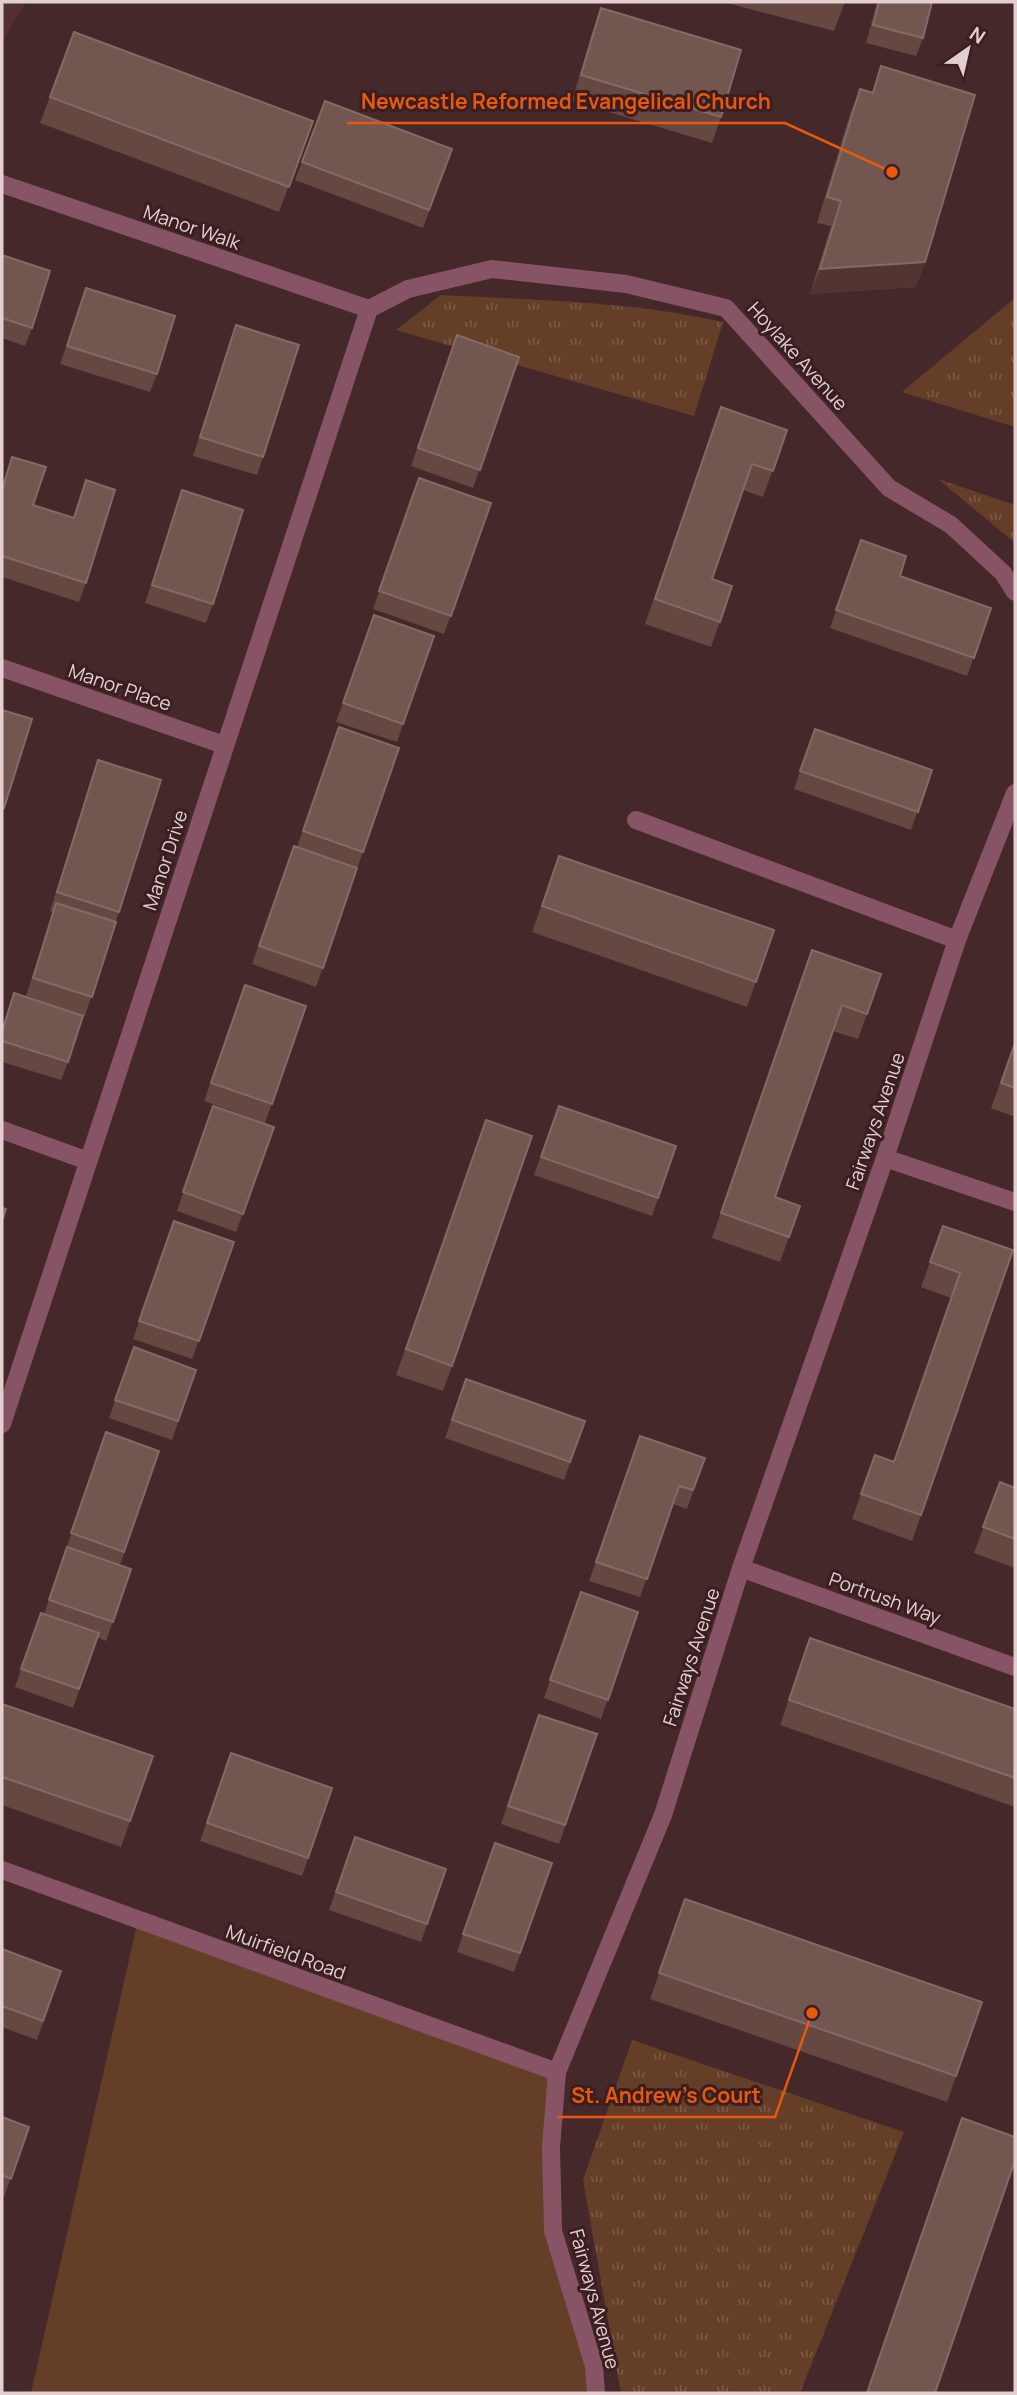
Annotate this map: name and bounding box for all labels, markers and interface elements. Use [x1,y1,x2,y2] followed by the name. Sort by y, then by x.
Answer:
[933,14,1003,84] north arrow
[965,20,990,50] text: N
[347,81,785,123] callout: Newcastle Reformed Evangelical Church
[361,87,771,115] text: Newcastle Reformed Evangelical Church
[140,198,245,256] street label: Manor Walk
[742,296,854,416] street label: Hoylake Avenue
[65,657,175,717] street label: Manor Place
[137,806,193,914] street label: Manor Drive
[839,1049,911,1193] street label: Fairways Avenue
[825,1566,945,1630] street label: Portrush Way
[656,1585,726,1729] street label: Fairways Avenue
[223,1918,349,1986] street label: Muirfield Road
[557,2075,775,2117] callout: St. Andrew’s Court
[571,2081,761,2109] text: St. Andrew’s Court
[564,2226,626,2372] street label: Fairways Avenue

